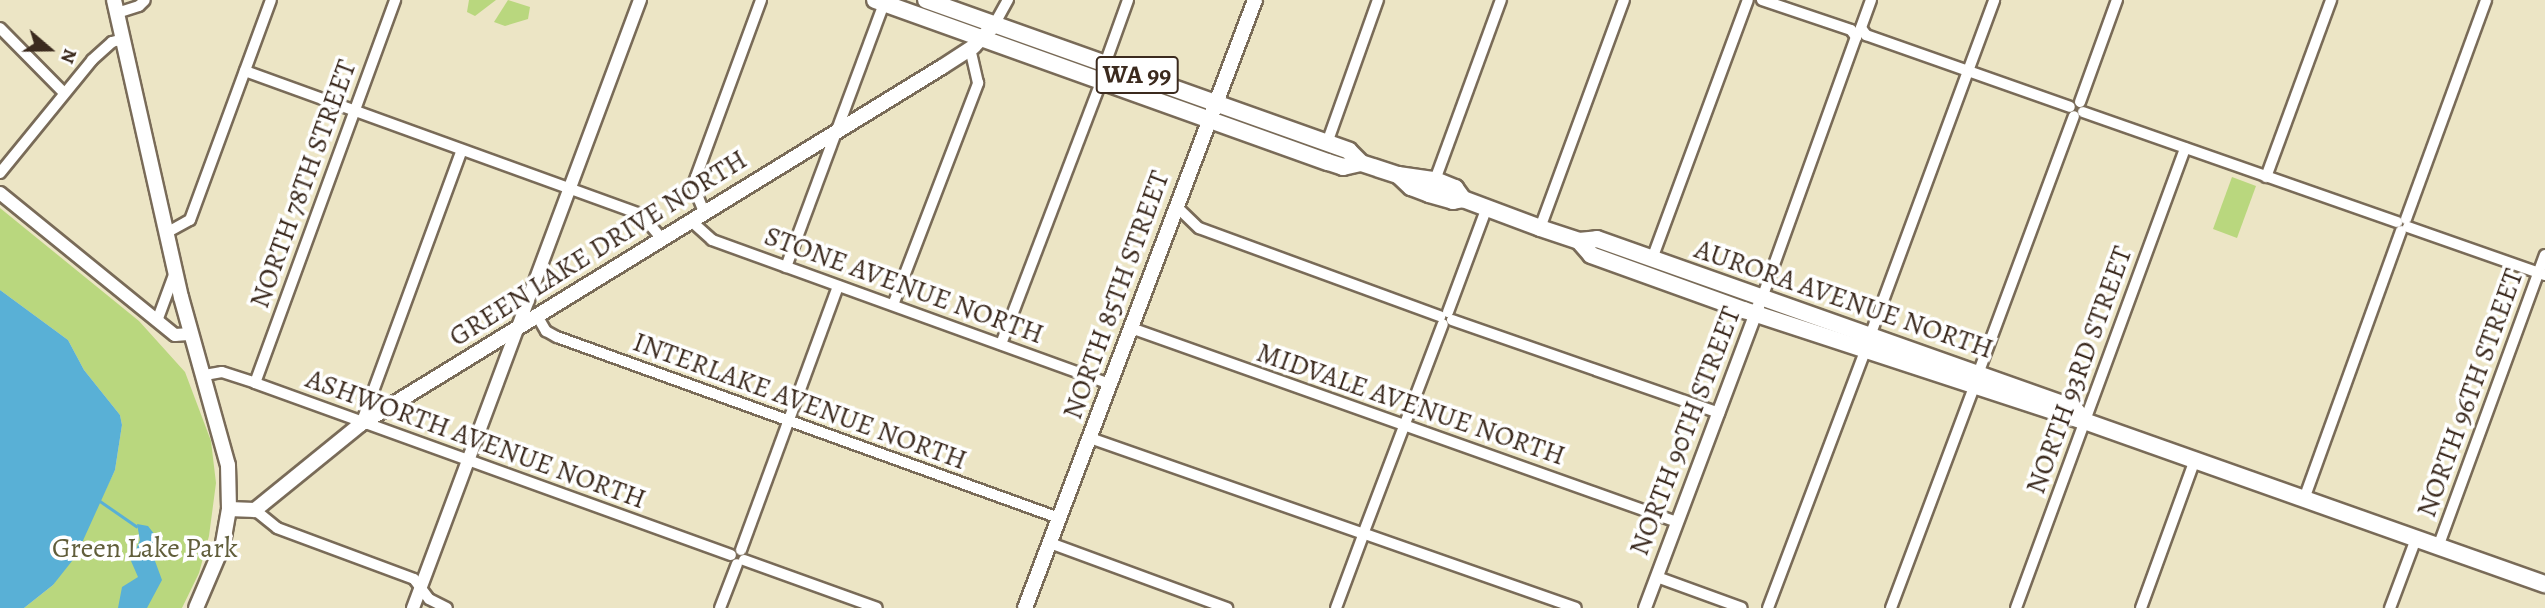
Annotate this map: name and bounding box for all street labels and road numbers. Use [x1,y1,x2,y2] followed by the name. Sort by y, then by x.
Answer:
[1095,52,1179,97] road number: WA 99
[243,55,363,313] street label: NORTH 78TH STREET
[443,142,753,354] street label: GREEN LAKE DRIVE NORTH
[1055,166,1177,424] street label: NORTH 85TH STREET
[760,219,1048,351] street label: STONE AVENUE NORTH
[1690,232,1998,366] street label: AURORA AVENUE NORTH
[2019,242,2139,498] street label: NORTH 93RD STREET
[2409,264,2531,522] street label: NORTH 96TH STREET
[1622,302,1748,560] street label: NORTH 90TH STREET
[629,325,971,477] street label: INTERLAKE AVENUE NORTH
[1252,335,1570,473] street label: MIDVALE AVENUE NORTH
[302,362,650,516] street label: ASHWORTH AVENUE NORTH

